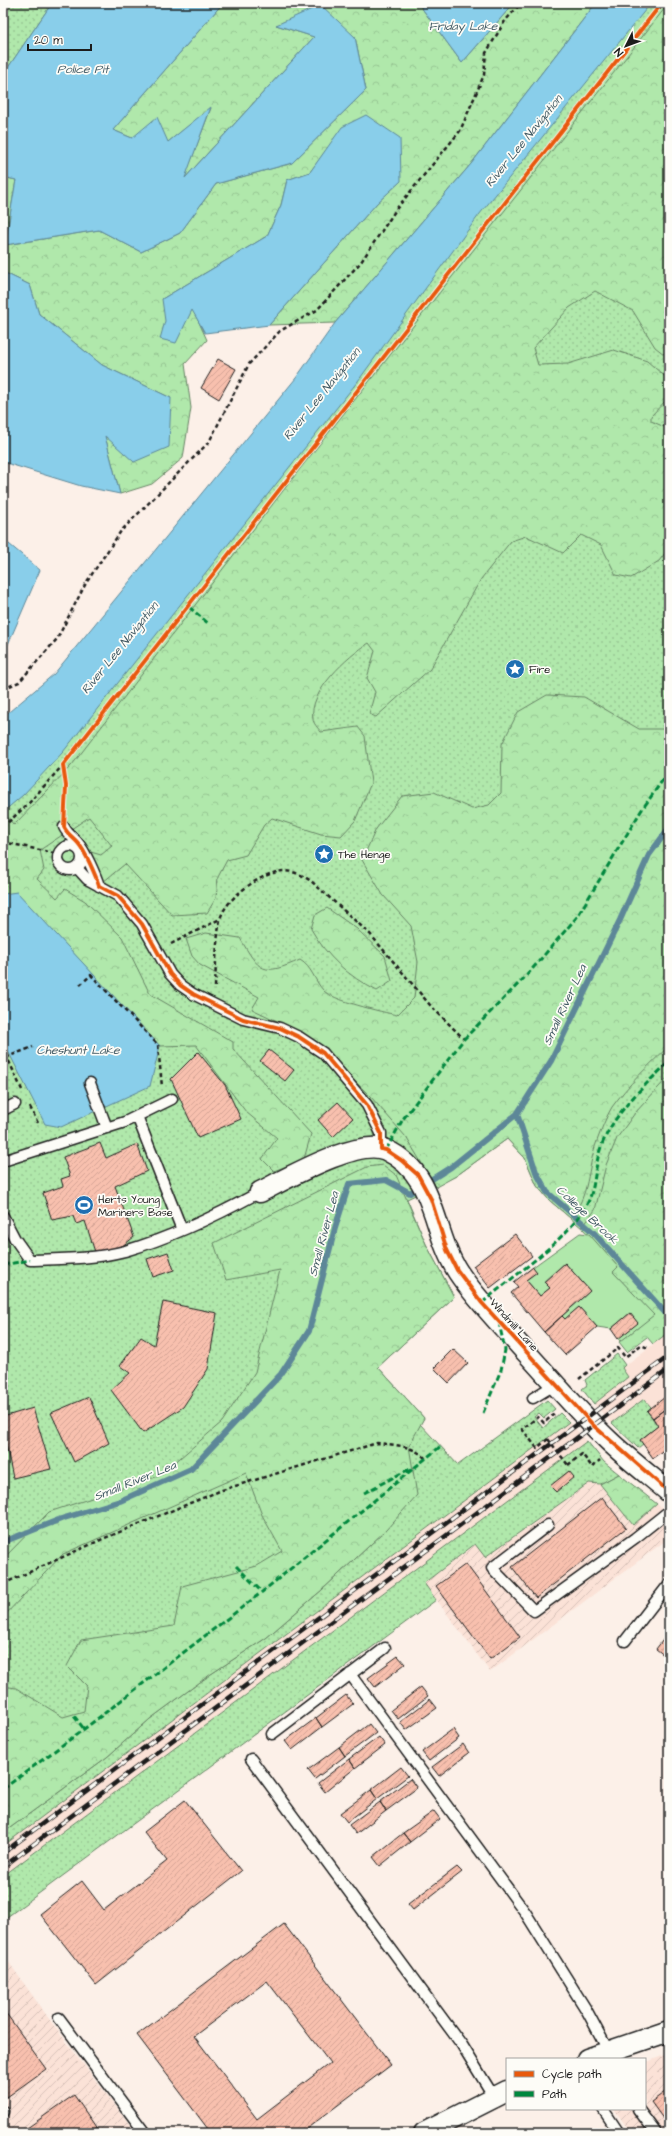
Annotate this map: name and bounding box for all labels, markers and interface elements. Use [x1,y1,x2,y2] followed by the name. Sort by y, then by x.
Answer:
[429,18,498,35] water label: Friday Lake
[28,26,91,52] scale bar
[606,26,646,66] north arrow
[34,32,63,49] text: 20 m
[611,45,627,60] text: N
[57,61,110,78] water label: Police Pit
[482,91,568,191] water label: River Lee Navigation
[280,344,366,444] water label: River Lee Navigation
[78,598,164,698] water label: River Lee Navigation
[504,658,526,680] place icon: Fire
[529,662,550,677] place label: Fire
[313,843,335,865] place icon: The Henge
[338,847,390,863] place label: The Henge
[539,961,591,1048] water label: Small River Lea
[37,1042,120,1059] water label: Cheshunt Lake
[552,1182,622,1249] water label: College Brook
[305,1189,344,1278] water label: Small River Lea
[98,1192,173,1220] place label: Herts Young Mariners Base
[73,1194,95,1216] sports icon: Herts Young Mariners Base
[486,1295,542,1355] street label: Windmill Lane
[91,1456,179,1505] water label: Small River Lea
[506,2058,646,2110] legend
[542,2066,601,2084] text: Cycle path
[542,2086,567,2103] text: Path

